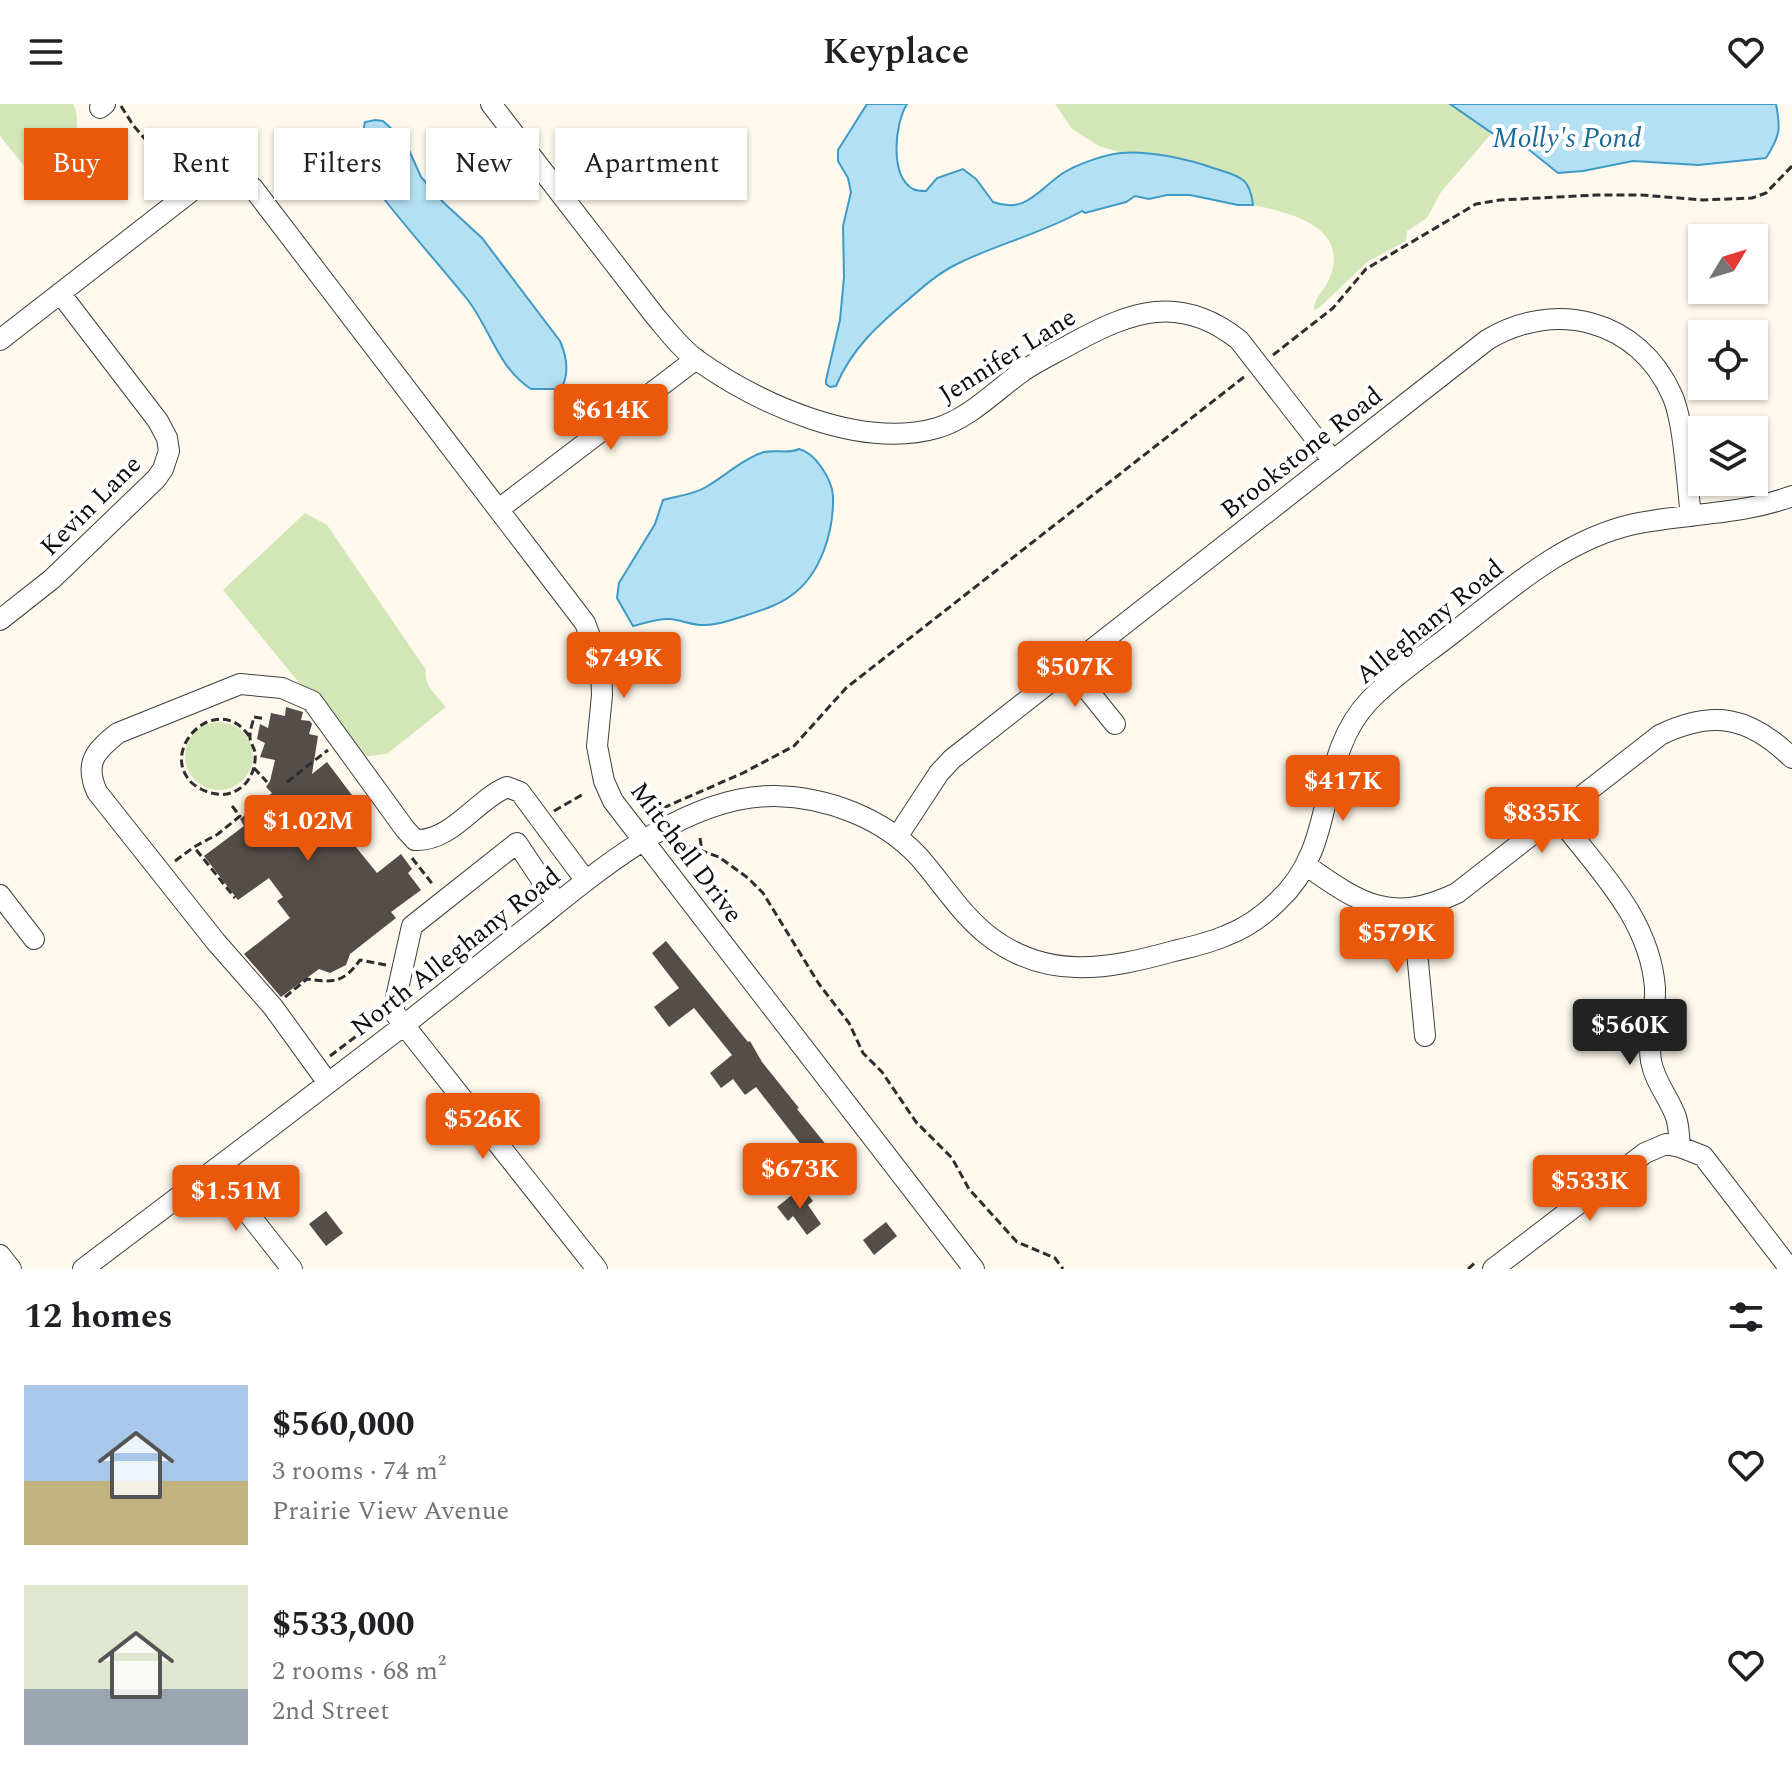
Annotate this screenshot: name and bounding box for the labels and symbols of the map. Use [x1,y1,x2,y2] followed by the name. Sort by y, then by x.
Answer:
[1492,117,1642,160] water label: Molly's Pond
[1688,224,1768,304] north arrow
[931,298,1084,414] street label: Jennifer Lane
[1212,376,1391,529] street label: Brookstone Road
[555,384,667,452] pin: $614K
[31,446,151,566] street label: Kevin Lane
[1347,549,1513,694] street label: Alleghany Road
[568,632,680,700] pin: $749K
[1019,641,1131,709] pin: $507K
[1287,755,1399,823] pin: $417K
[620,774,753,932] street label: Mitchell Drive
[1486,787,1598,855] pin: $835K
[243,795,373,863] pin: $1.02M
[342,857,569,1047] street label: North Alleghany Road
[1341,907,1453,975] pin: $579K
[1574,999,1686,1067] pin: $560K
[427,1093,539,1161] pin: $526K
[744,1143,856,1211] pin: $673K
[1534,1155,1646,1223] pin: $533K
[171,1165,301,1233] pin: $1.51M

